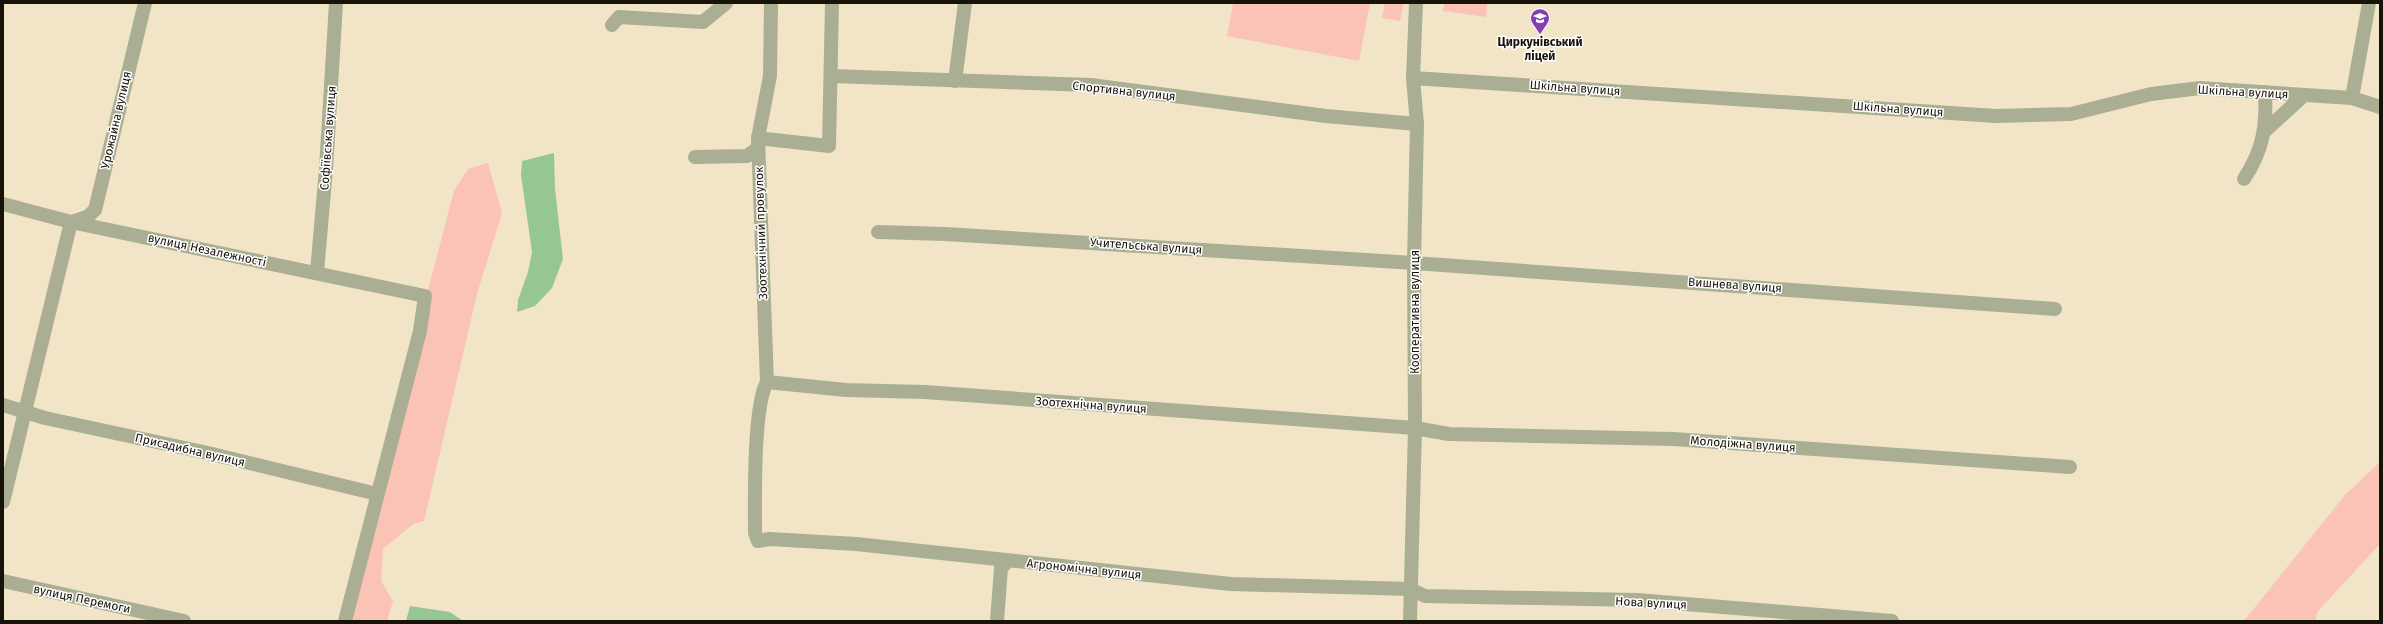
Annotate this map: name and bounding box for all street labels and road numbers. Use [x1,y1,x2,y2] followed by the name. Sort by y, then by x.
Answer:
[98,70,134,170] street label: Урожайна вулиця
[1529,78,1621,98] street label: Шкільна вулиця
[1072,79,1176,103] street label: Спортивна вулиця
[2197,83,2289,101] street label: Шкільна вулиця
[317,85,339,191] street label: Софіївська вулиця
[1852,99,1944,119] street label: Шкільна вулиця
[752,166,770,300] street label: Зоотехнічний провулок
[146,231,268,269] street label: вулиця Незалежності
[1089,235,1203,257] street label: Учительська вулиця
[1408,250,1422,374] street label: Кооперативна вулиця
[1688,275,1782,295] street label: Вишнева вулиця
[1035,394,1147,416] street label: Зоотехнічна вулиця
[134,431,246,469] street label: Присадибна вулиця
[1690,433,1796,455] street label: Молодіжна вулиця
[1026,556,1142,582] street label: Агрономічна вулиця
[32,582,132,616] street label: вулиця Перемоги
[1615,594,1687,612] street label: Нова вулиця

